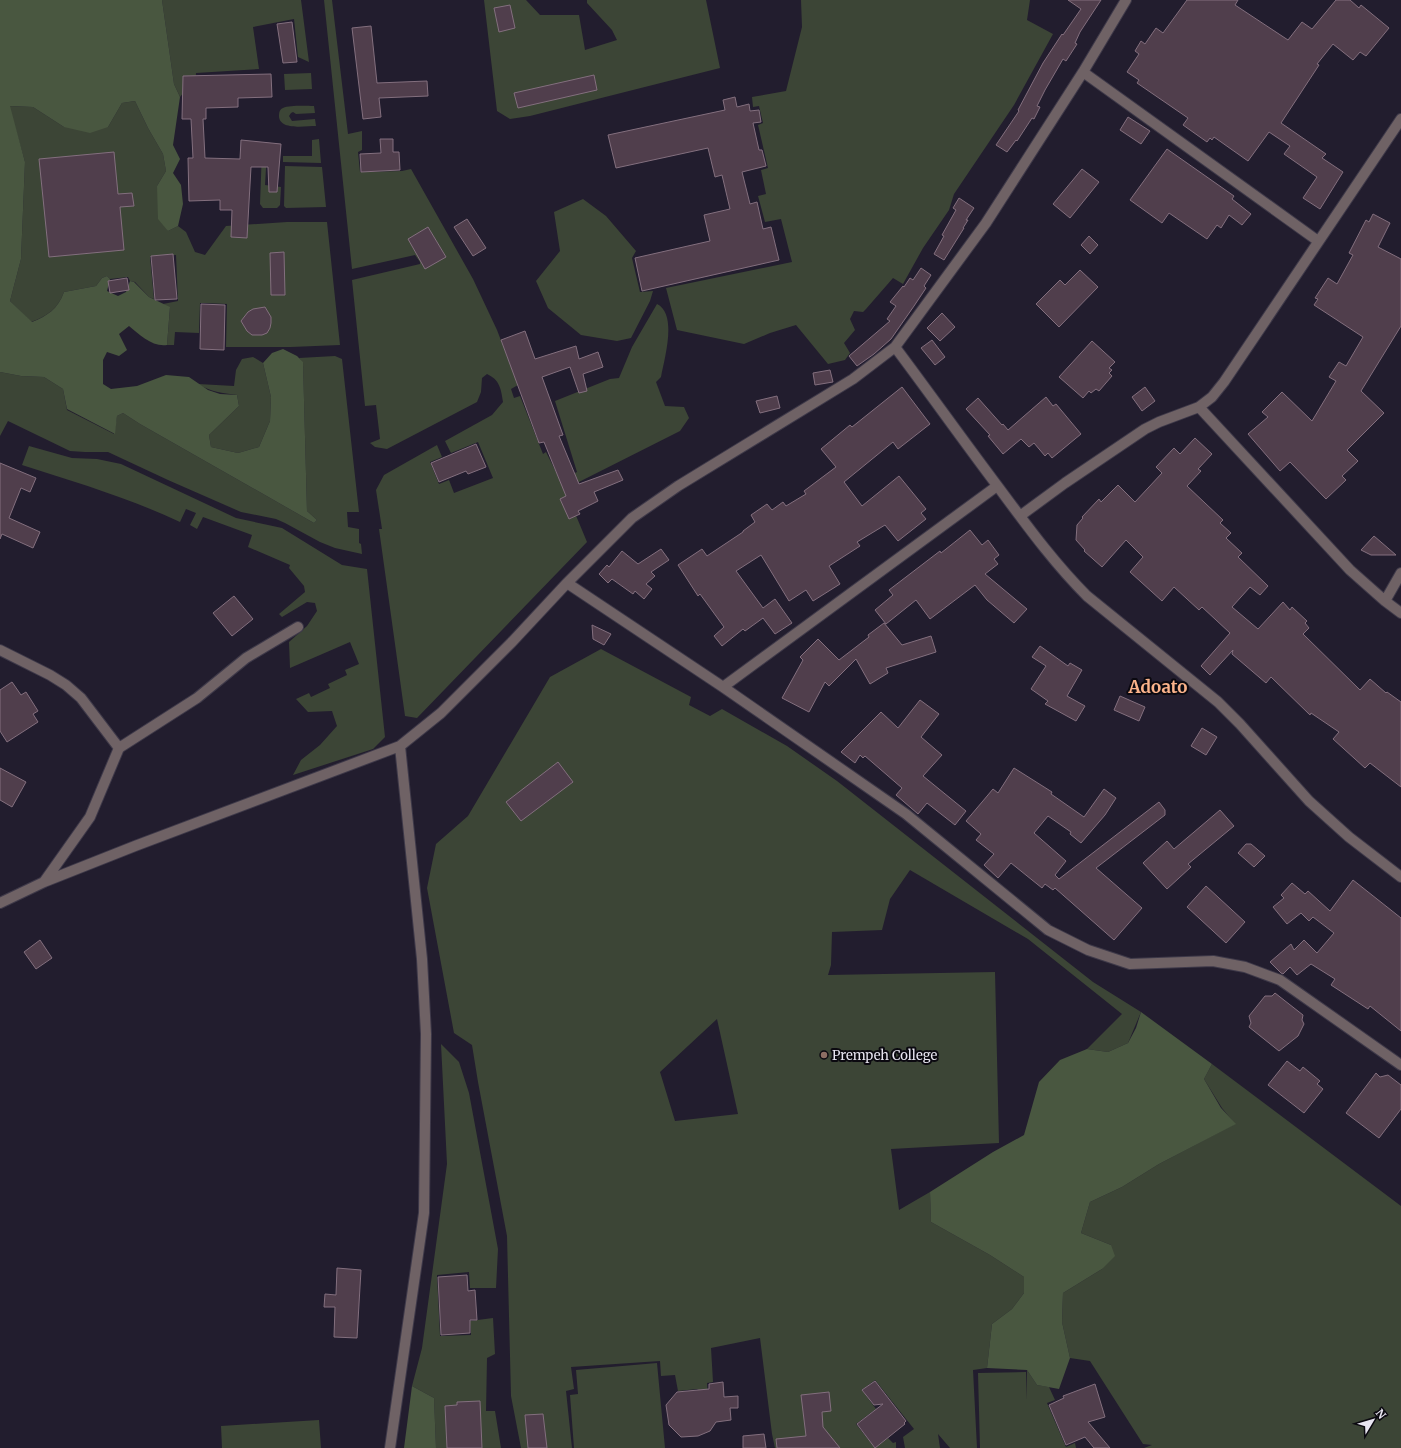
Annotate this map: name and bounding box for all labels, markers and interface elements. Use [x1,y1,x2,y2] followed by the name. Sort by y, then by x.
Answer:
[1128,676,1187,698] district label: Adoato
[832,1047,937,1064] place label: Prempeh College
[819,1050,829,1060] marker: Prempeh College
[1353,1400,1393,1440] north arrow
[1373,1406,1389,1422] text: N

